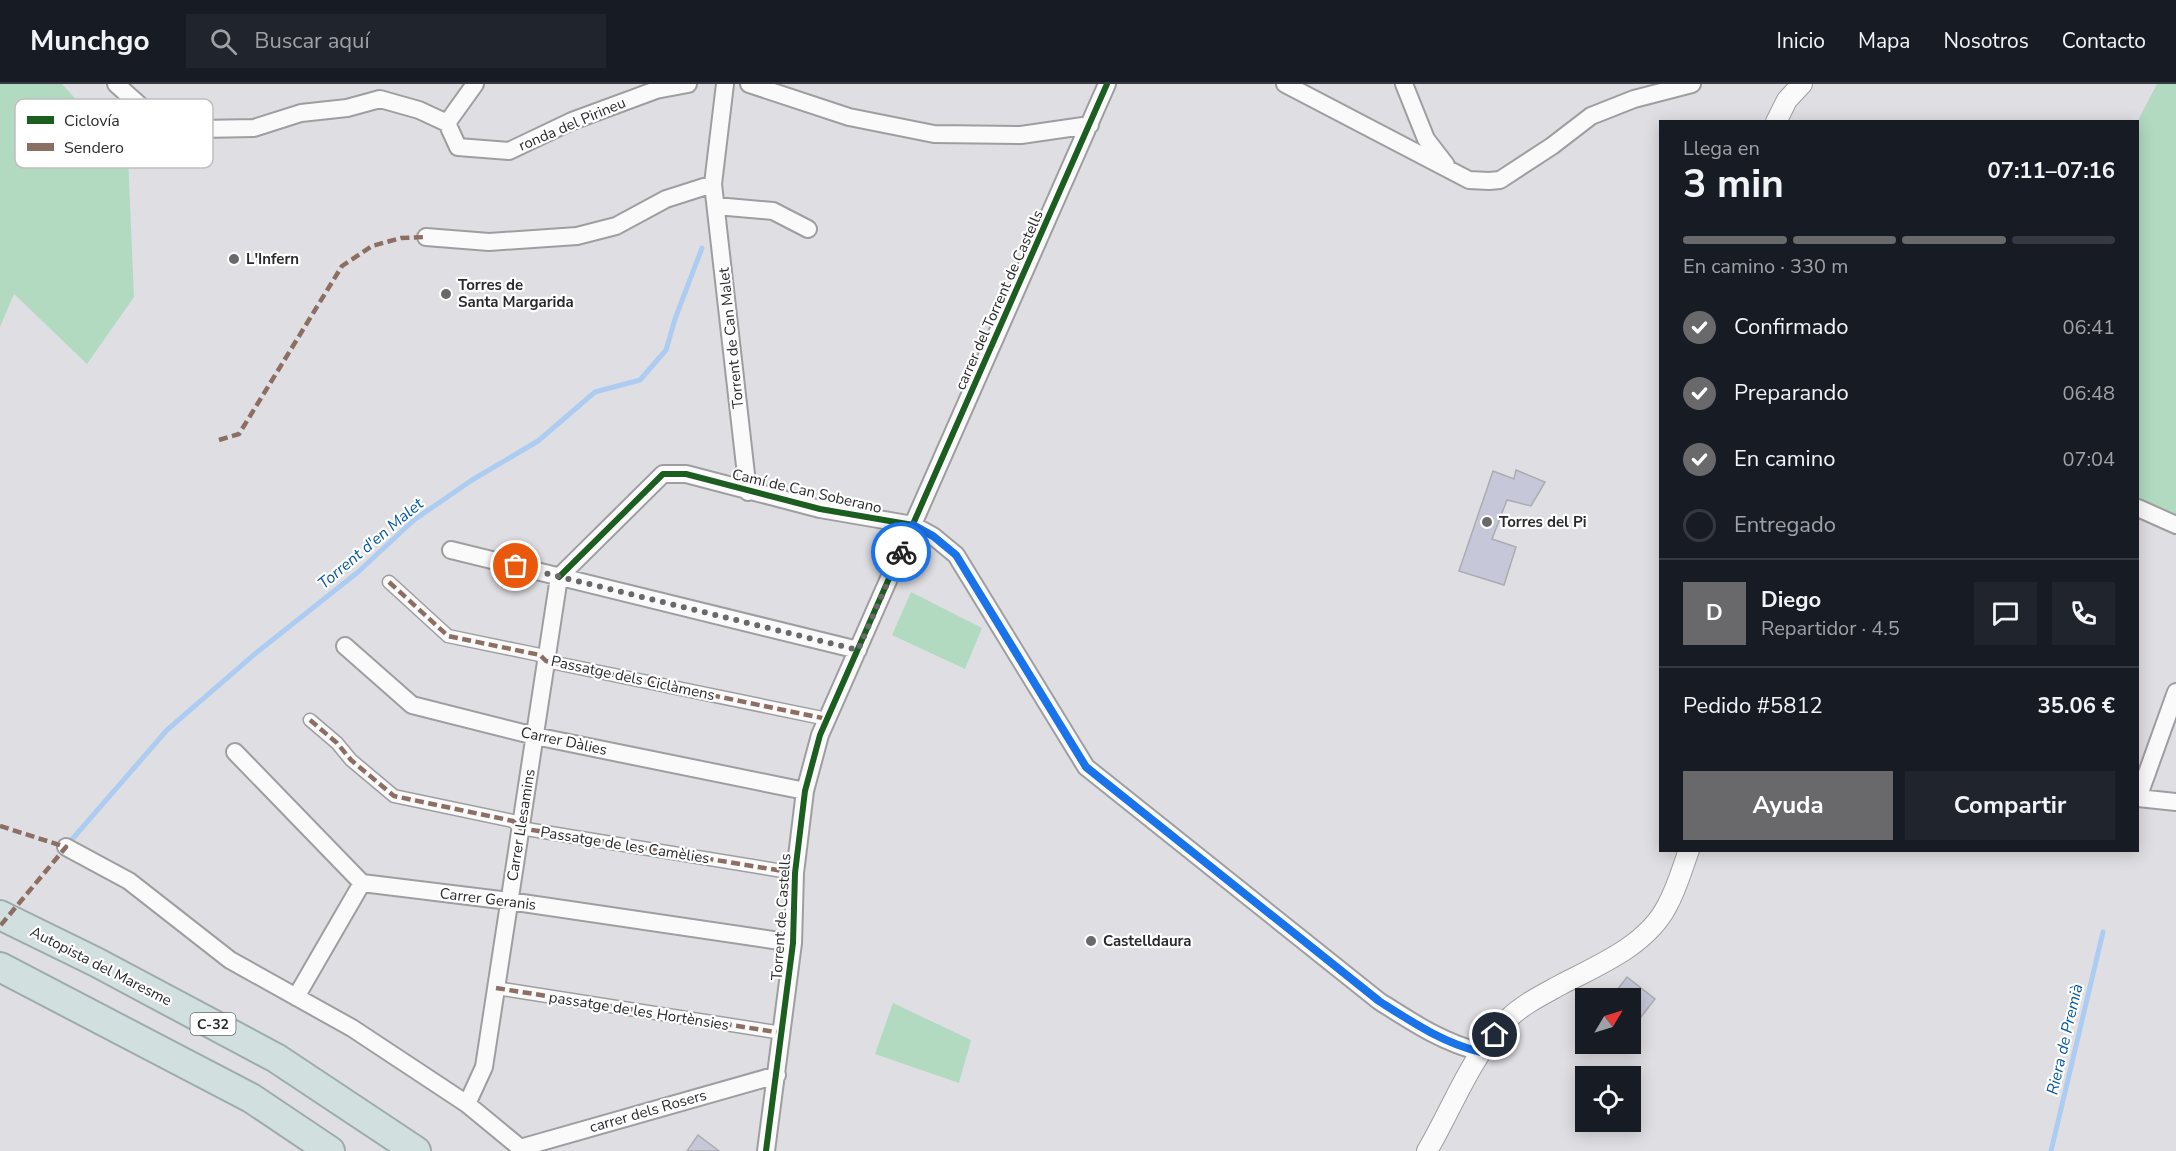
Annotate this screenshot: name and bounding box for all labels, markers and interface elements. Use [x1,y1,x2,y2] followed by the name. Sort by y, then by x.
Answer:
[186,14,606,68] search box
[30,22,150,60] text: Munchgo
[207,25,240,58] icon: search
[255,26,370,56] text: Buscar aquí
[1777,27,1825,55] text: Inicio
[1858,27,1910,55] text: Mapa
[1943,27,2029,55] text: Nosotros
[2062,27,2146,55] text: Contacto
[515,92,629,156] street label: ronda del Pirineu
[15,99,213,168] legend
[64,110,120,132] text: Ciclovía
[1683,135,1760,162] text: Llega en
[64,137,124,159] text: Sendero
[1987,156,2115,186] text: 07:11–07:16
[1683,158,1784,211] text: 3 min
[950,207,1048,393] street label: carrer del Torrent de Castells
[246,249,299,269] place label: L'Infern
[227,252,241,266] marker: L'Infern
[1683,253,1848,280] text: En camino · 330 m
[714,266,748,409] street label: Torrent de Can Malet
[458,275,574,312] place label: Torres de Santa Margarida
[439,287,453,301] marker: Torres de Santa Margarida
[1683,311,1716,344] icon: check
[1734,312,1849,342] text: Confirmado
[2062,314,2115,341] text: 06:41
[1683,377,1716,410] icon: check
[1734,378,1849,408] text: Preparando
[2062,380,2115,407] text: 06:48
[1683,443,1716,476] icon: check
[1734,444,1835,474] text: En camino
[2062,446,2115,473] text: 07:04
[730,464,884,518] street label: Camí de Can Soberano
[313,493,428,594] water label: Torrent d'en Malet
[1734,510,1836,540] text: Entregado
[1499,512,1587,532] place label: Torres del Pi
[1480,515,1494,529] marker: Torres del Pi
[871,522,931,582] courier
[885,536,918,569] icon: bike
[490,540,541,591] pin
[499,549,532,582] icon: bag
[1974,582,2037,645] button: chat
[2052,582,2115,645] button: phone
[1761,585,1821,615] text: Diego
[1706,598,1723,628] text: D
[1761,615,1900,642] text: Repartidor · 4.5
[549,651,717,705] street label: Passatge dels Ciclàmens
[1683,691,1823,721] text: Pedido #5812
[2038,691,2115,721] text: 35.06 €
[519,722,609,760] street label: Carrer Dàlies
[502,767,540,883] street label: Carrer Llesamins
[1683,771,1893,840] button: Ayuda
[1905,771,2115,840] button: Compartir
[539,822,711,868] street label: Passatge de les Camèlies
[767,853,795,981] street label: Torrent de Castells
[439,883,537,915] street label: Carrer Geranis
[27,922,175,1010] street label: Autopista del Maresme
[1103,931,1192,951] place label: Castelldaura
[1084,934,1098,948] marker: Castelldaura
[2042,982,2088,1097] water label: Riera de Premià
[548,987,730,1035] street label: passatge de les Hortènsies
[1575,988,1641,1054] north arrow
[1575,988,1641,1132] map controls
[1469,1009,1520,1060] pin
[190,1013,236,1035] road number: C-32
[1478,1018,1511,1051] icon: home
[1575,1066,1641,1132] button: locate
[587,1085,709,1137] street label: carrer dels Rosers

